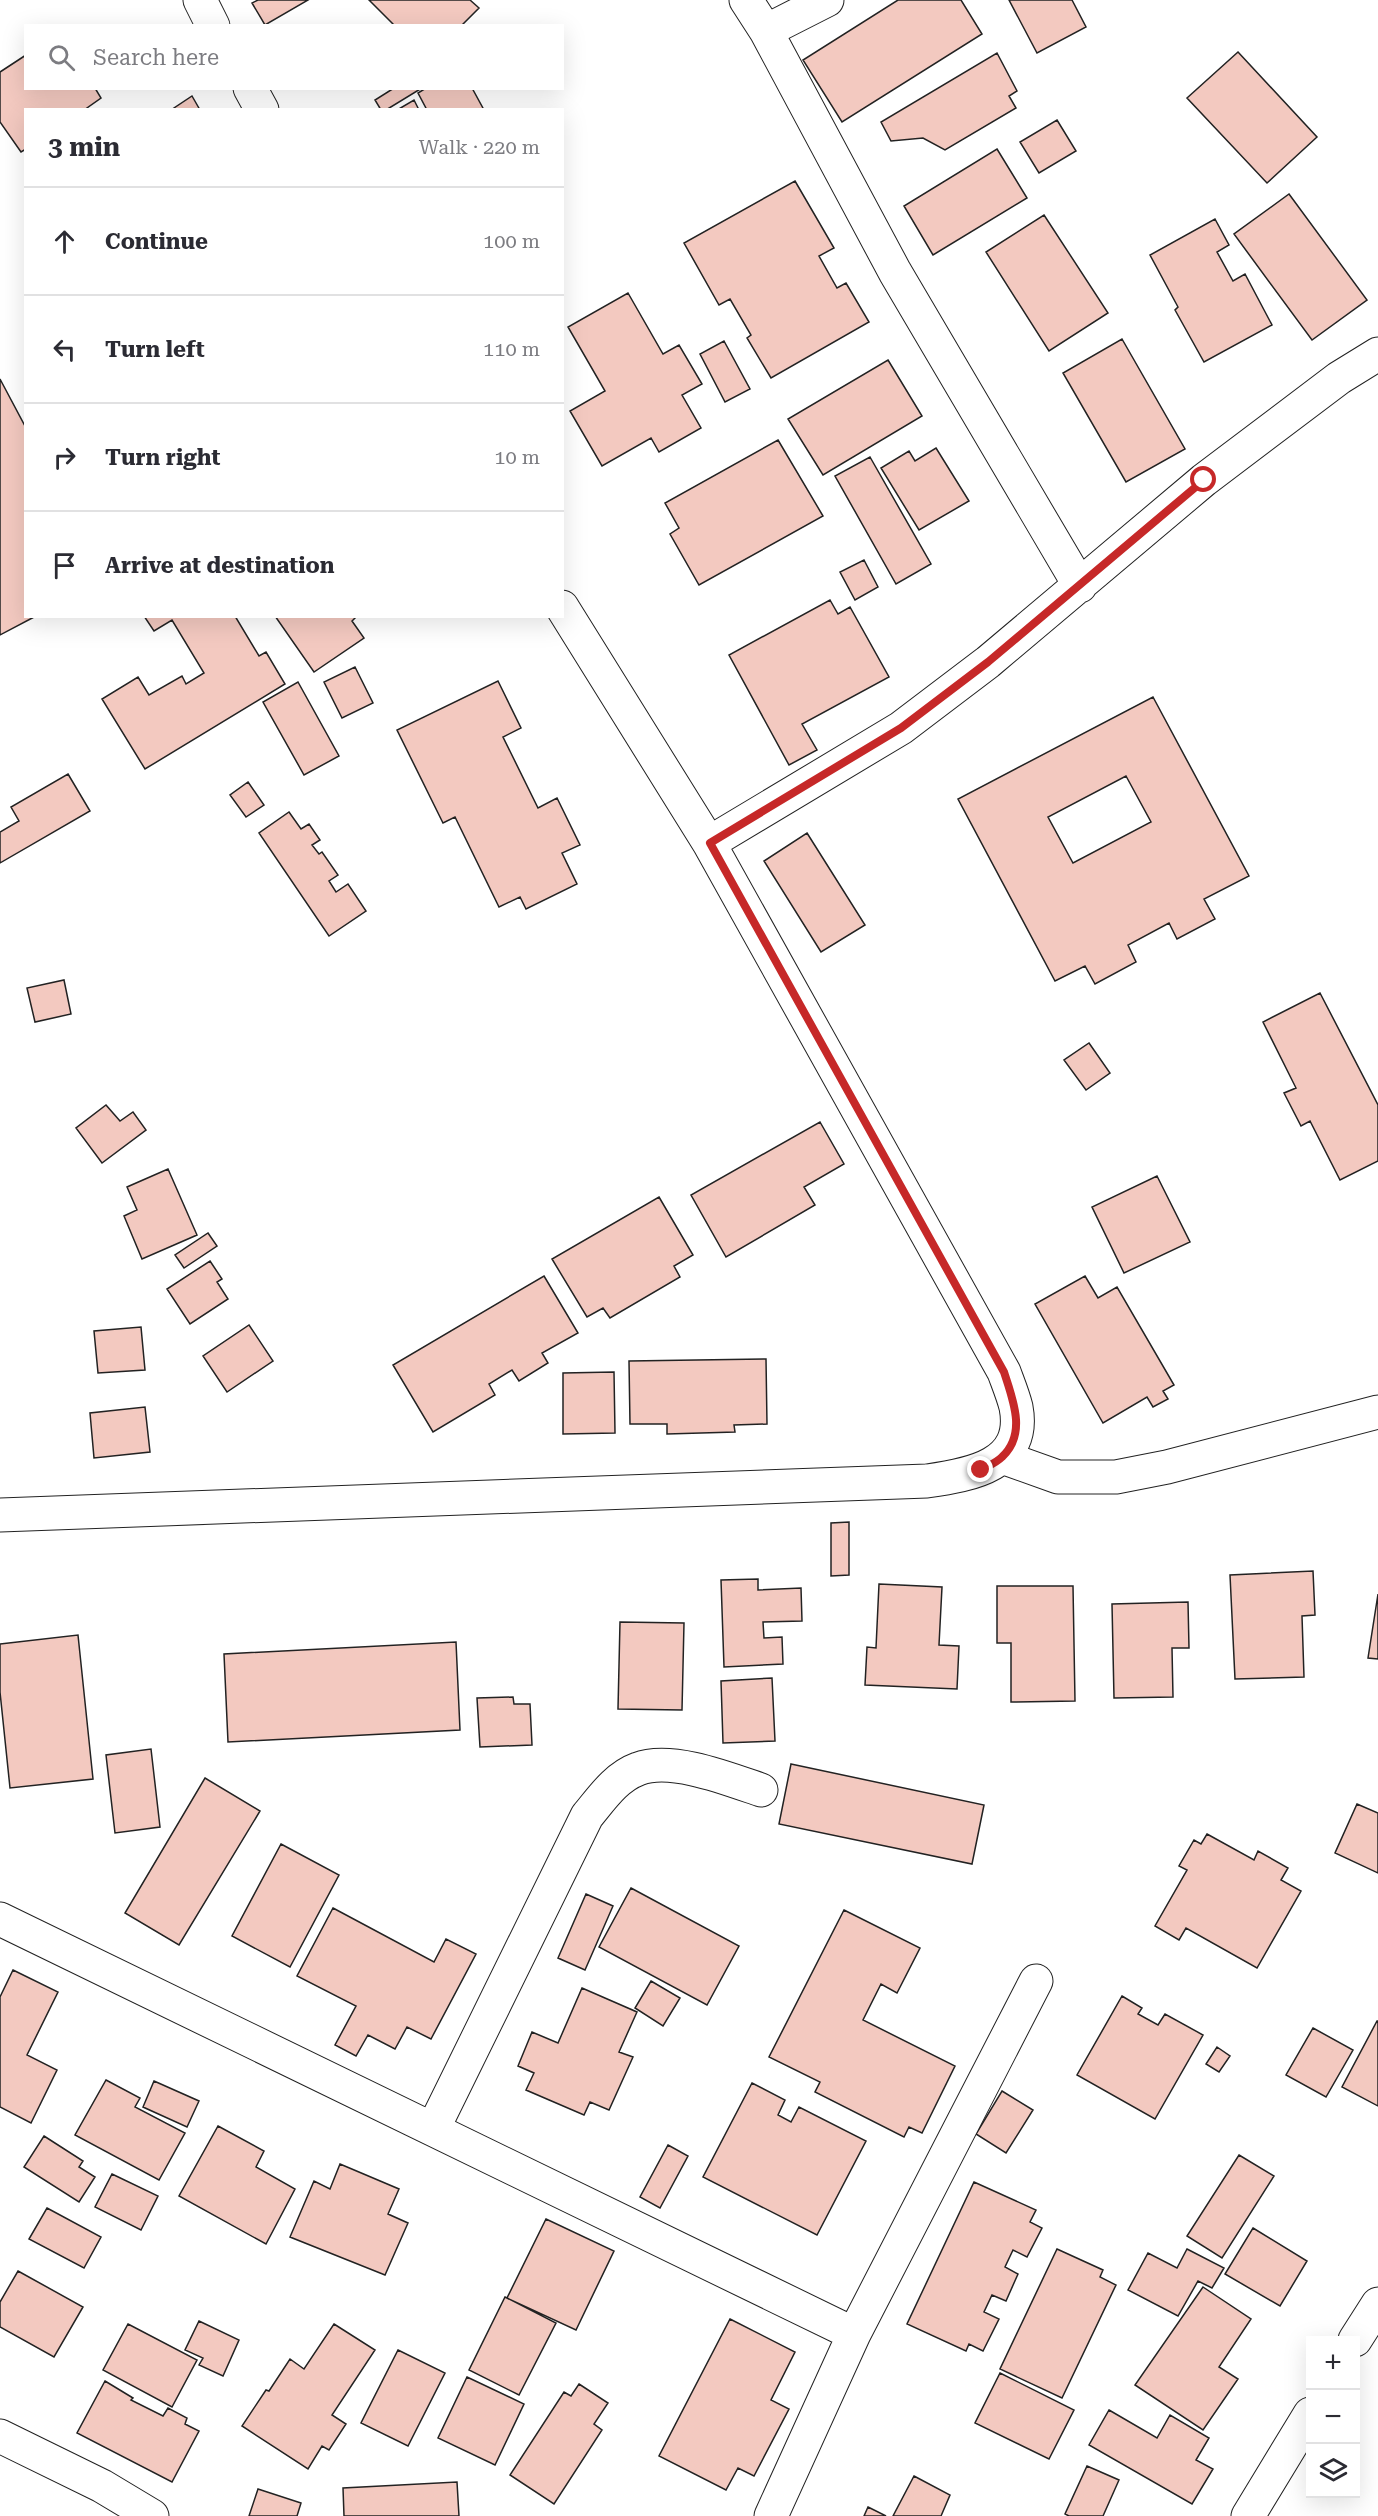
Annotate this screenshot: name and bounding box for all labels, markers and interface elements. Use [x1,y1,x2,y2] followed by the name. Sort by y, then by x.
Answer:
[24,24,564,90] search box
[45,41,78,74] icon: search
[93,45,219,70] text: Search here
[48,132,120,162] text: 3 min
[419,135,540,159] text: Walk · 220 m
[48,225,81,258] icon: ahead
[105,229,208,254] text: Continue
[483,229,540,253] text: 100 m
[48,333,81,366] icon: left
[105,337,205,362] text: Turn left
[483,337,540,361] text: 110 m
[48,441,81,474] icon: right
[105,445,220,470] text: Turn right
[494,445,540,469] text: 10 m
[1190,466,1216,492] route start
[48,549,81,582] icon: arrive
[105,553,334,578] text: Arrive at destination
[967,1456,993,1482] route end
[1306,2336,1360,2498] map controls
[1306,2336,1360,2390] button: +
[1306,2390,1360,2444] button: −
[1306,2444,1360,2498] button: layers

